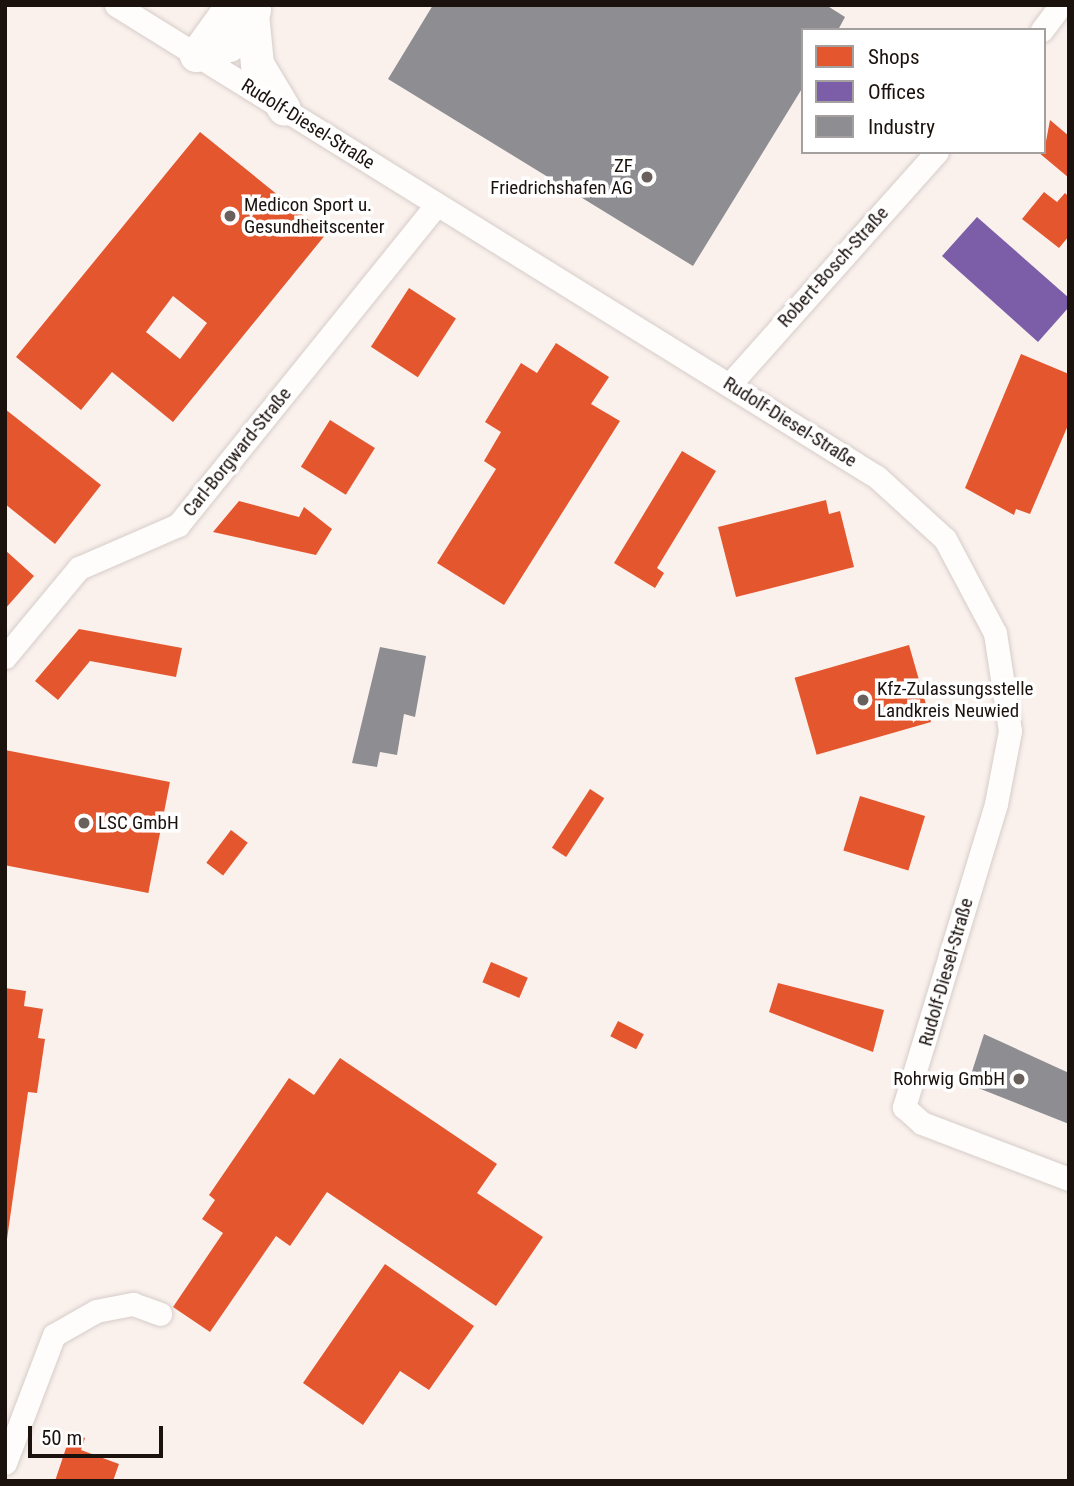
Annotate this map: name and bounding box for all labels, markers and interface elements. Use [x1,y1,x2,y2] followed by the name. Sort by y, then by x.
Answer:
[801,28,1046,154] legend
[868,45,920,69] text: Shops
[237,74,379,174] street label: Rudolf-Diesel-Straße
[868,80,925,104] text: Offices
[868,115,935,139] text: Industry
[490,155,633,199] place label: ZF Friedrichshafen AG
[639,169,655,185] marker: ZF Friedrichshafen AG
[244,194,385,238] place label: Medicon Sport u. Gesundheitscenter
[773,202,893,332] street label: Robert-Bosch-Straße
[222,208,238,224] marker: Medicon Sport u. Gesundheitscenter
[719,372,861,472] street label: Rudolf-Diesel-Straße
[178,383,296,521] street label: Carl-Borgward-Straße
[877,678,1033,722] place label: Kfz-Zulassungsstelle Landkreis Neuwied
[855,692,871,708] marker: Kfz-Zulassungsstelle Landkreis Neuwied
[98,812,179,834] place label: LSC GmbH
[76,815,92,831] marker: LSC GmbH
[914,895,978,1049] street label: Rudolf-Diesel-Straße
[893,1068,1005,1090] place label: Rohrwig GmbH
[1011,1071,1027,1087] marker: Rohrwig GmbH
[32,1412,166,1456] scale bar
[41,1426,82,1450] text: 50 m

